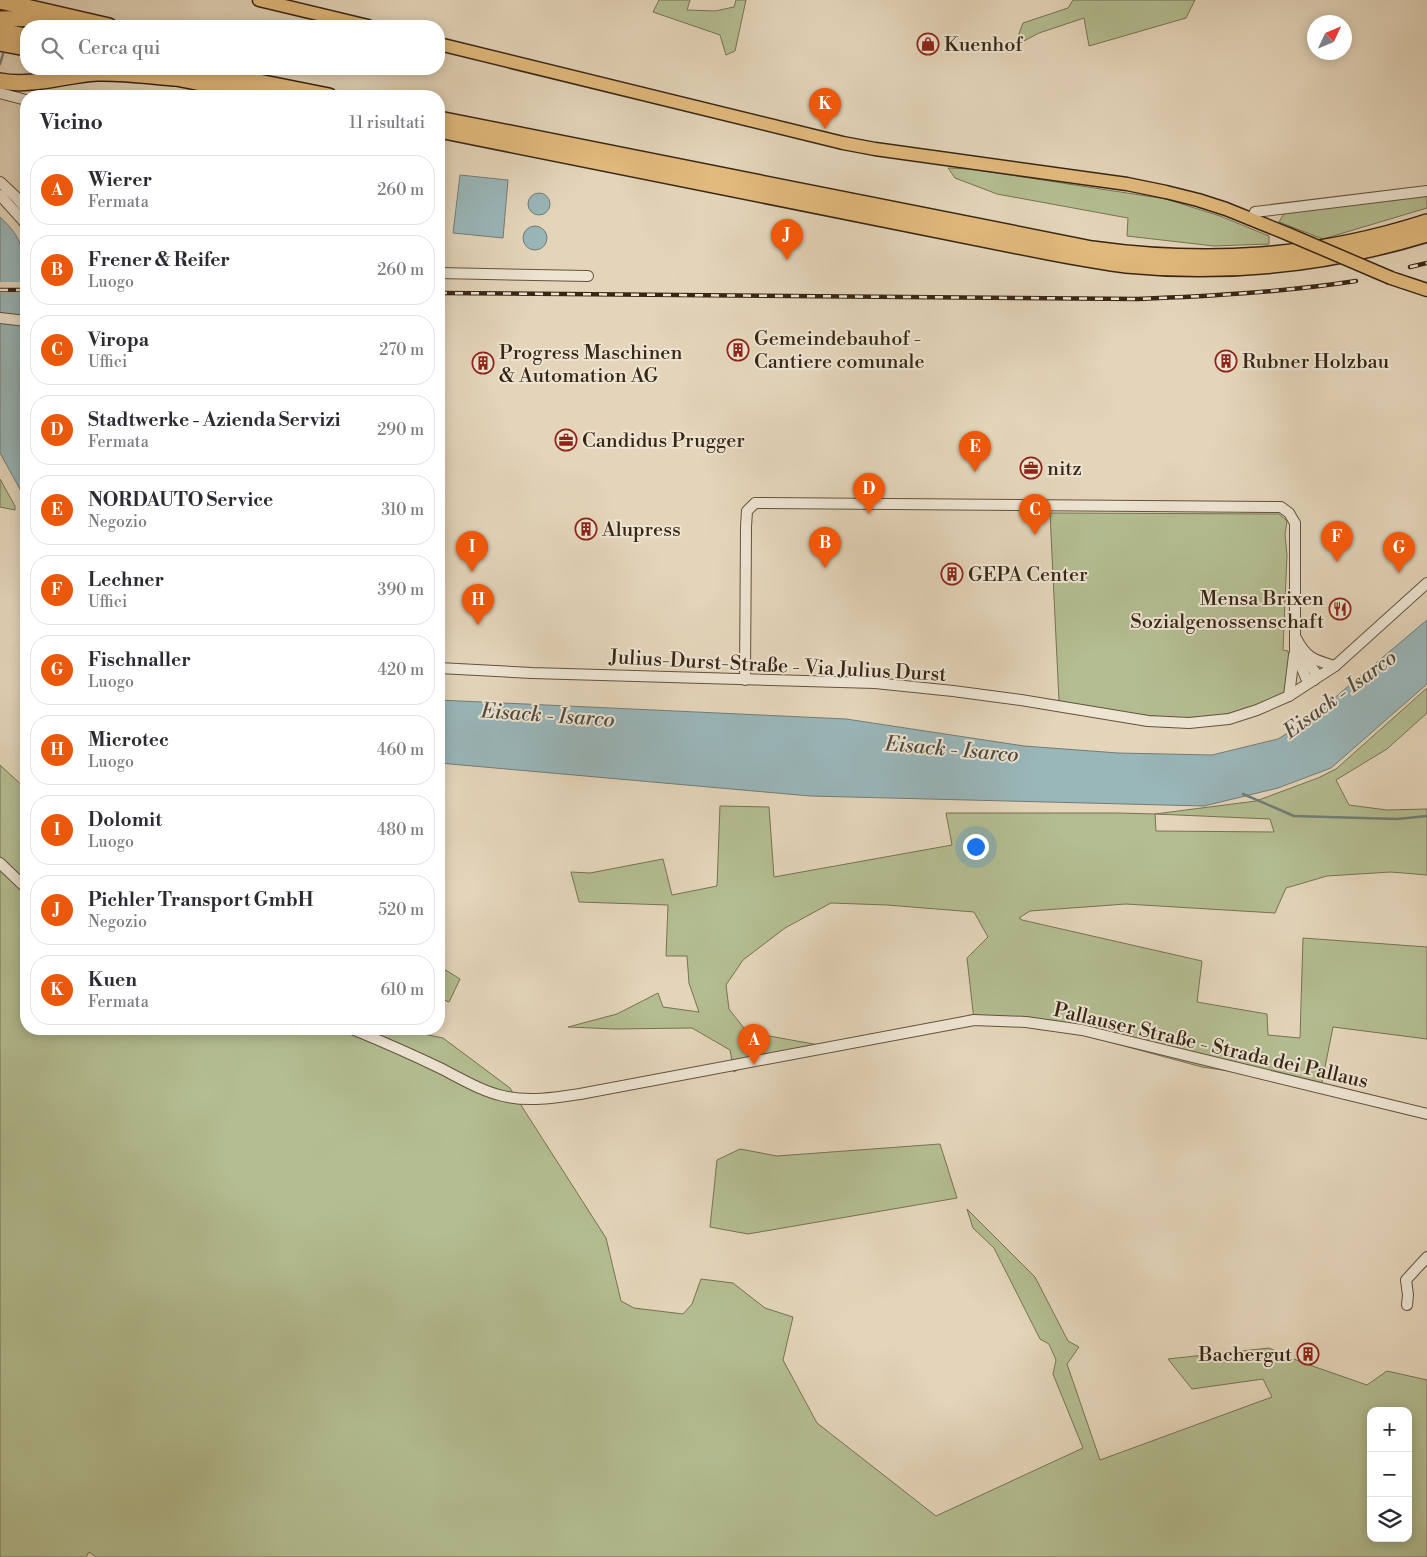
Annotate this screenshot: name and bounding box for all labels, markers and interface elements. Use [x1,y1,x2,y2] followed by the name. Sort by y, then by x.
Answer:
[1307,15,1352,60] north arrow
[20,20,445,75] search box
[916,32,940,56] shop icon: Kuenhof
[944,33,1023,58] place label: Kuenhof
[38,34,66,62] icon: search
[78,36,161,60] text: Cerca qui
[809,88,841,129] pin: K
[40,110,103,136] text: Vicino
[349,113,425,133] text: 11 risultati
[88,168,152,192] text: Wierer
[51,180,63,200] text: A
[377,180,424,200] text: 260 m
[88,192,149,212] text: Fermata
[771,219,803,260] pin: J
[88,248,230,272] text: Frener & Reifer
[51,260,63,280] text: B
[377,260,424,280] text: 260 m
[88,272,134,292] text: Luogo
[754,327,925,375] place label: Gemeindebauhof - Cantiere comunale
[88,328,149,352] text: Viropa
[726,338,750,362] building icon: Gemeindebauhof - Cantiere comunale
[51,340,63,360] text: C
[379,340,424,360] text: 270 m
[499,341,682,389] place label: Progress Maschinen & Automation AG
[1214,349,1238,373] building icon: Rubner Holzbau
[1242,350,1390,375] place label: Rubner Holzbau
[471,351,495,375] building icon: Progress Maschinen & Automation AG
[88,352,127,372] text: Uffici
[88,408,341,432] text: Stadtwerke - Azienda Servizi
[51,420,63,440] text: D
[377,420,424,440] text: 290 m
[554,428,578,452] office icon: Candidus Prugger
[582,429,745,454] place label: Candidus Prugger
[959,431,991,472] pin: E
[88,432,149,452] text: Fermata
[1019,456,1043,480] office icon: nitz
[1047,457,1082,482] place label: nitz
[853,473,885,514] pin: D
[88,488,273,512] text: NORDAUTO Service
[1019,494,1051,535] pin: C
[51,500,63,520] text: E
[381,500,424,520] text: 310 m
[88,512,147,532] text: Negozio
[574,517,598,541] building icon: Alupress
[601,518,681,543] place label: Alupress
[1321,521,1353,562] pin: F
[809,527,841,568] pin: B
[456,531,488,572] pin: I
[1383,532,1415,573] pin: G
[940,562,964,586] building icon: GEPA Center
[968,563,1088,588] place label: GEPA Center
[88,568,164,592] text: Lechner
[51,580,63,600] text: F
[378,580,424,600] text: 390 m
[462,584,494,625] pin: H
[1130,587,1324,635] place label: Mensa Brixen Sozialgenossenschaft
[88,592,127,612] text: Uffici
[1328,597,1352,621] restaurant icon: Mensa Brixen Sozialgenossenschaft
[608,645,947,688] street label: Julius-Durst-Straße - Via Julius Durst
[1278,645,1402,745] water label: Eisack - Isarco
[88,648,191,672] text: Fischnaller
[51,660,63,680] text: G
[377,660,424,680] text: 420 m
[88,672,134,692] text: Luogo
[479,698,616,734] water label: Eisack - Isarco
[88,728,169,752] text: Microtec
[883,731,1020,769] water label: Eisack - Isarco
[50,740,64,760] text: H
[377,740,424,760] text: 460 m
[88,752,134,772] text: Luogo
[88,808,162,832] text: Dolomit
[54,820,60,840] text: I
[377,820,424,840] text: 480 m
[88,832,134,852] text: Luogo
[963,834,989,860] your location
[88,888,313,912] text: Pichler Transport GmbH
[54,900,60,920] text: J
[378,900,424,920] text: 520 m
[88,912,147,932] text: Negozio
[88,968,137,992] text: Kuen
[51,980,63,1000] text: K
[380,980,424,1000] text: 610 m
[88,992,149,1012] text: Fermata
[1051,998,1371,1095] street label: Pallauser Straße - Strada dei Pallaus
[738,1024,770,1065] pin: A
[1296,1342,1320,1366] building icon: Bachergut
[1198,1343,1292,1368] place label: Bachergut
[1367,1407,1412,1542] map controls
[1367,1407,1412,1452] button: +
[1367,1452,1412,1497] button: −
[1367,1497,1412,1542] button: layers

